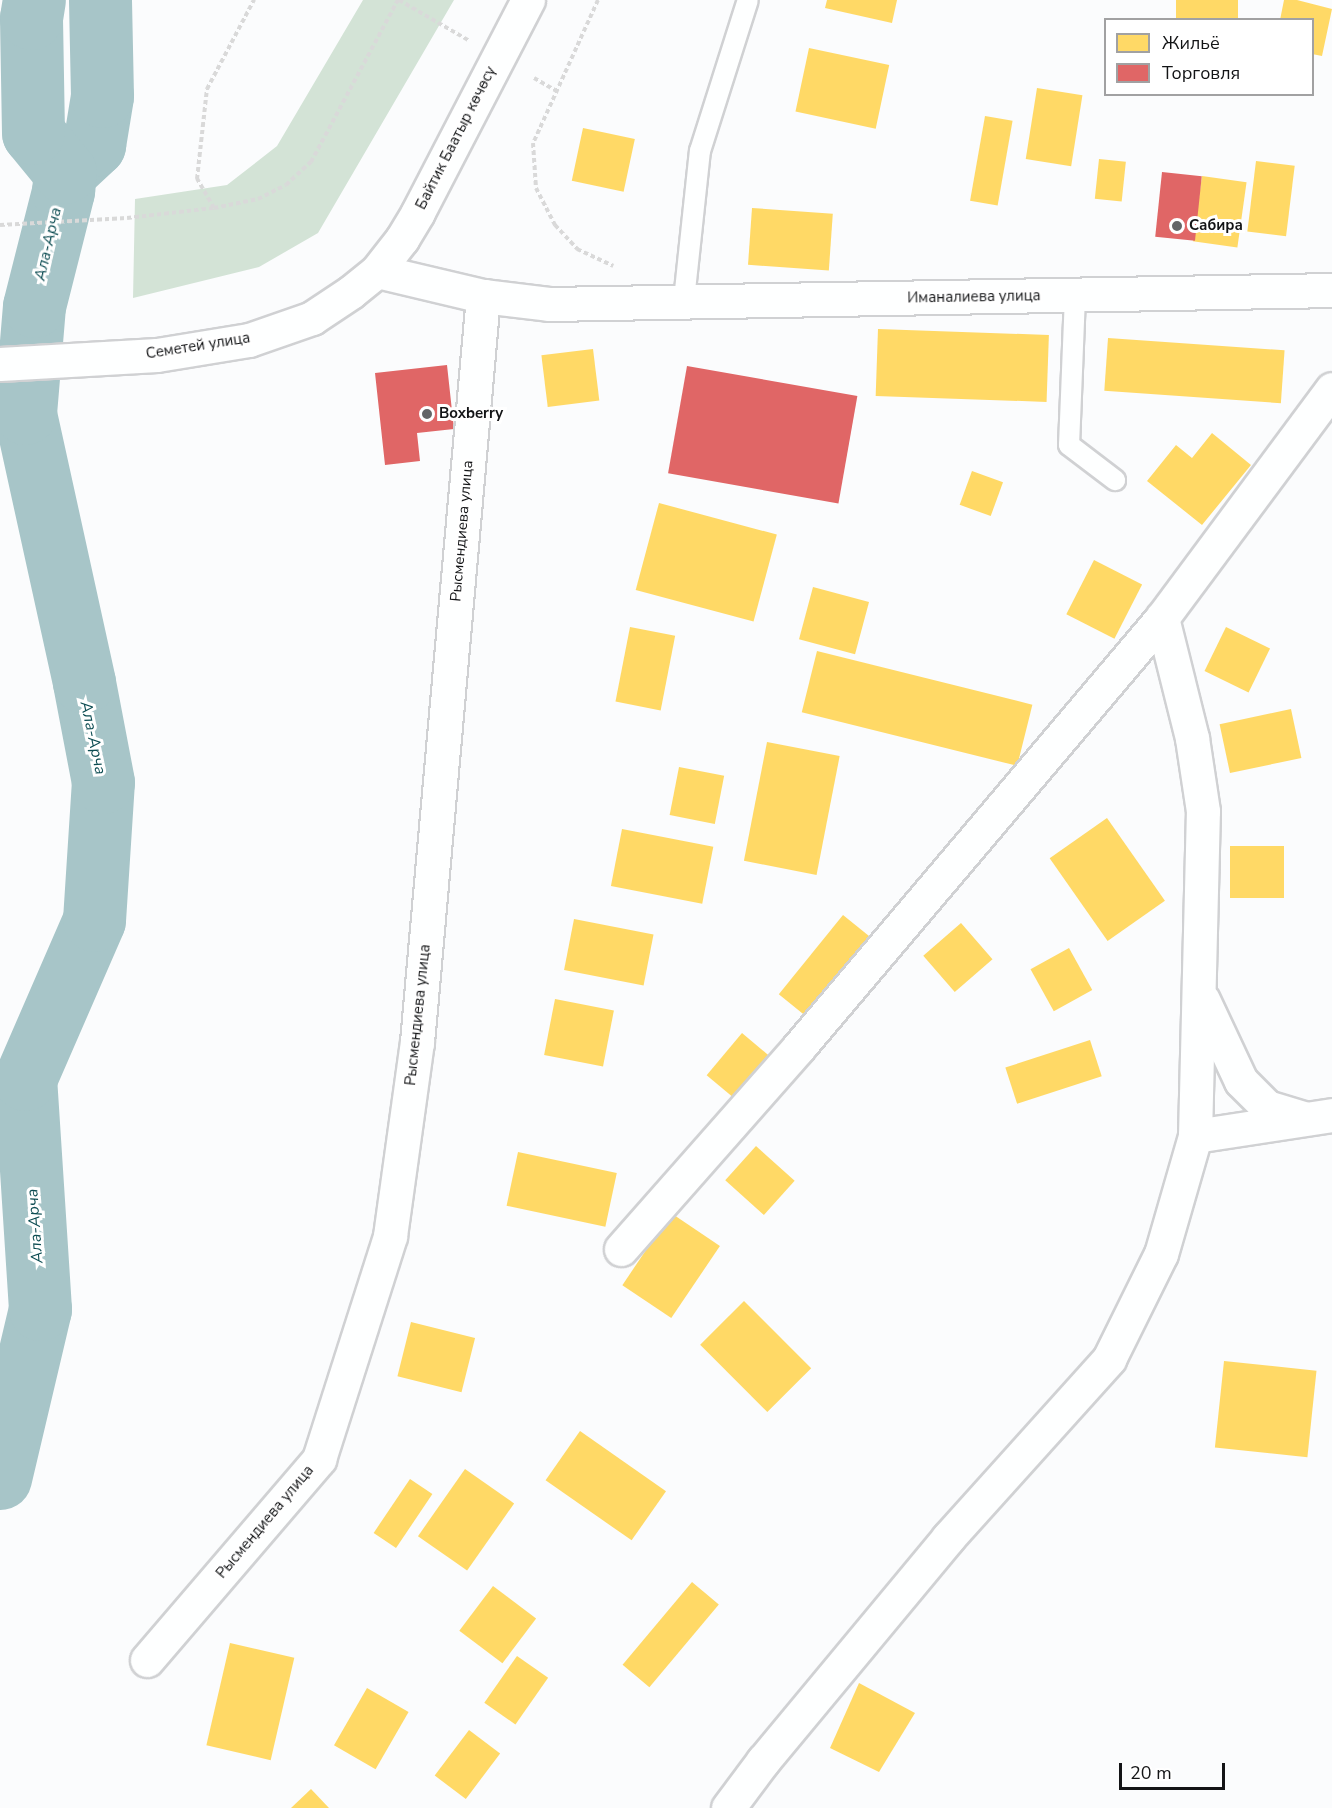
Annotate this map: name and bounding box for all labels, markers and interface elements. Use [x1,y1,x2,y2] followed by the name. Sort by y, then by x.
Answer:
[1104,18,1314,96] legend
[1162,31,1220,55] text: Жильё
[1162,61,1240,85] text: Торговля
[412,63,500,213] street label: Байтик Баатыр көчөсү
[30,205,66,283] water label: Ала-Арча
[1189,217,1243,235] place label: Сабира
[1170,219,1184,233] marker: Сабира
[907,287,1041,307] street label: Иманалиева улица
[145,329,251,363] street label: Семетей улица
[439,405,503,423] place label: Boxberry
[420,407,434,421] marker: Boxberry
[447,460,477,602] street label: Рысмендиева улица
[76,700,110,776] water label: Ала-Арча
[402,943,434,1087] street label: Рысмендиева улица
[23,1188,47,1264] water label: Ала-Арча
[212,1462,318,1582] street label: Рысмендиева улица
[1122,1751,1228,1789] scale bar
[1130,1761,1172,1785] text: 20 m

